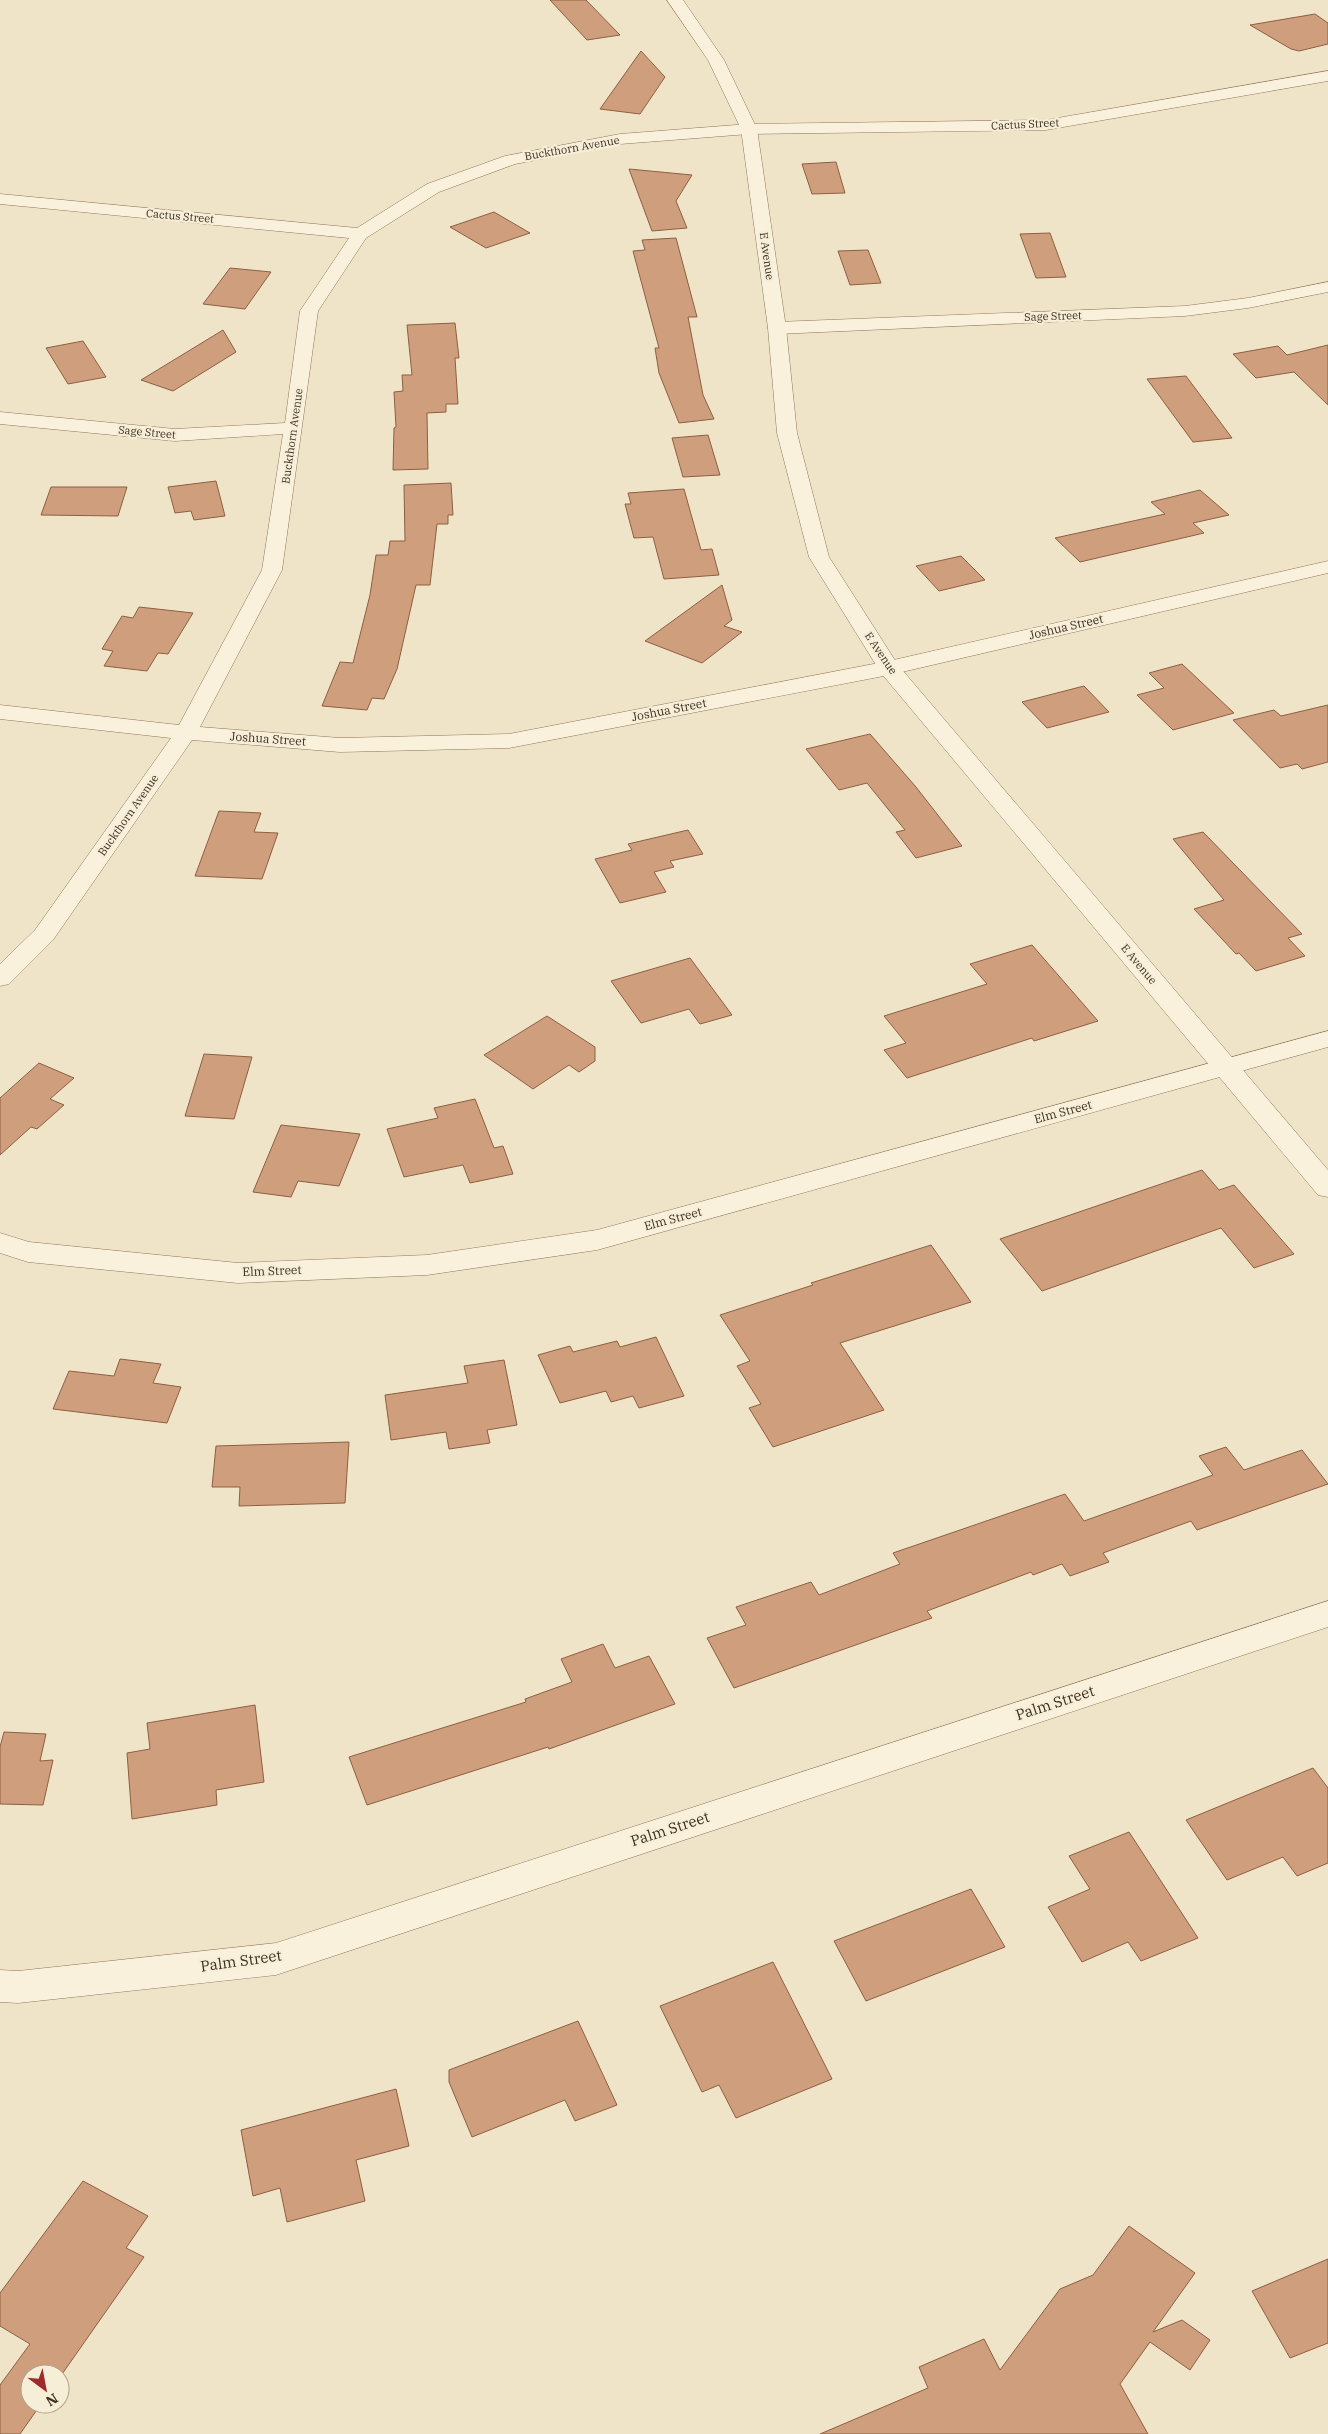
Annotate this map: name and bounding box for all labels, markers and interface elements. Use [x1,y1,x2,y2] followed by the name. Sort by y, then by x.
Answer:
[991,115,1060,133] street label: Cactus Street
[523,133,621,163] street label: Buckthorn Avenue
[145,206,215,226] street label: Cactus Street
[757,231,777,281] street label: E Avenue
[1024,308,1082,324] street label: Sage Street
[278,387,306,485] street label: Buckthorn Avenue
[118,423,176,441] street label: Sage Street
[1027,611,1105,642] street label: Joshua Street
[862,629,900,677] street label: E Avenue
[630,695,708,724] street label: Joshua Street
[230,728,306,749] street label: Joshua Street
[95,772,161,858] street label: Buckthorn Avenue
[1118,941,1160,987] street label: E Avenue
[1032,1097,1093,1126] street label: Elm Street
[642,1204,703,1233] street label: Elm Street
[242,1262,302,1279] street label: Elm Street
[1013,1681,1097,1724] street label: Palm Street
[628,1807,712,1850] street label: Palm Street
[199,1945,283,1976] street label: Palm Street
[20,2364,70,2414] north arrow
[42,2389,61,2411] text: N

